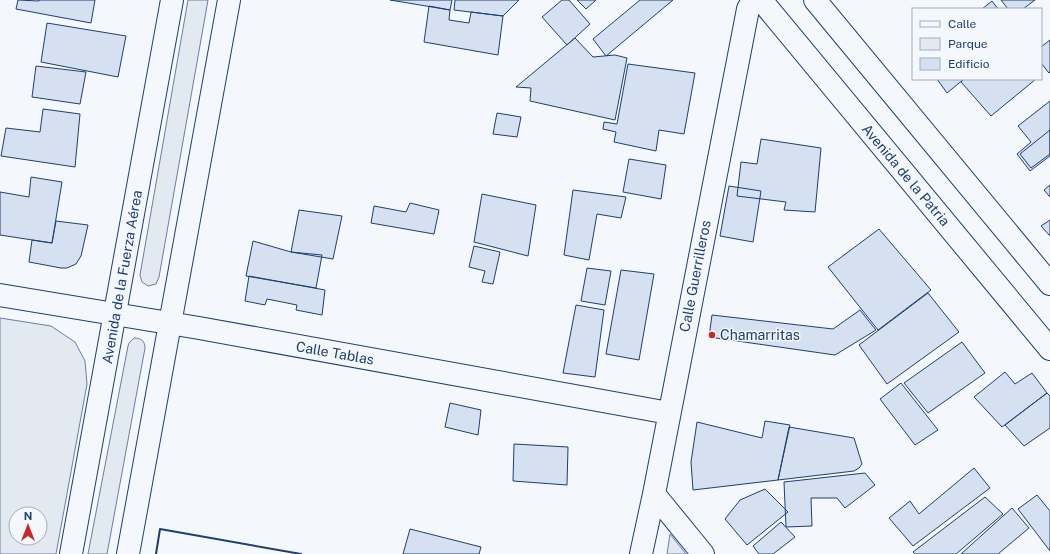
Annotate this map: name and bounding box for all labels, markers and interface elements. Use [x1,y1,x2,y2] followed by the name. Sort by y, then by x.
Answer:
[912,8,1042,80] legend
[948,17,977,31] text: Calle
[948,37,988,51] text: Parque
[948,57,990,71] text: Edificio
[859,121,953,229] street label: Avenida de la Patria
[99,189,145,365] street label: Avenida de la Fuerza Aérea
[676,219,714,333] street label: Calle Guerrilleros
[720,327,800,343] place label: Chamarritas
[707,330,717,340] marker: Chamarritas
[295,338,375,368] street label: Calle Tablas
[8,506,48,546] north arrow
[24,510,32,522] text: N

